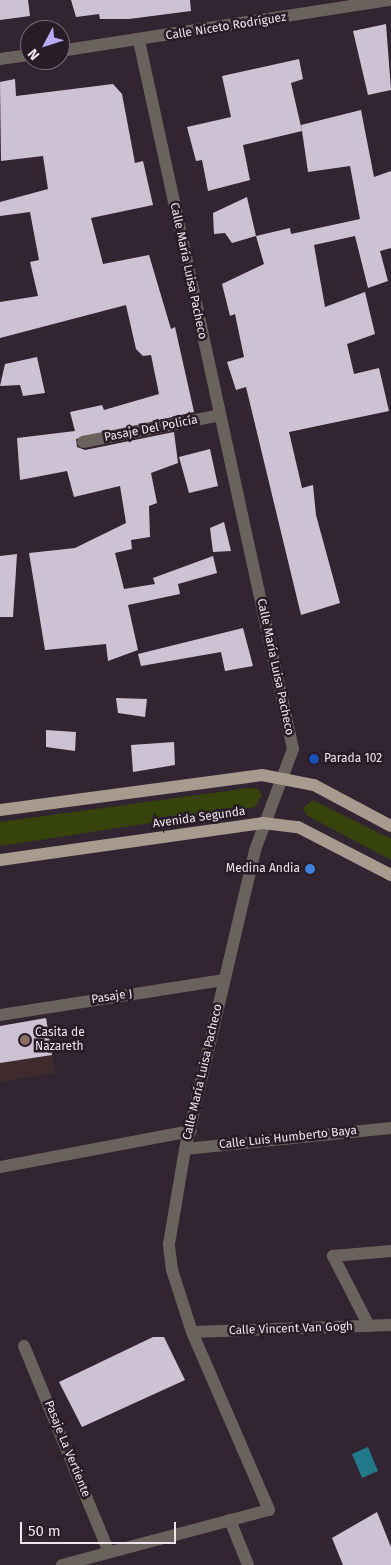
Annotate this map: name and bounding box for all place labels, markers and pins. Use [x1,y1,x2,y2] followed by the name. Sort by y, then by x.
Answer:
[324,752,382,766] place label: Parada 102
[308,753,320,765] marker: Parada 102
[226,862,300,876] place label: Medina Andia
[304,863,316,875] marker: Medina Andia
[35,1026,85,1054] place label: Casita de Nazareth
[19,1034,31,1046] marker: Casita de Nazareth

